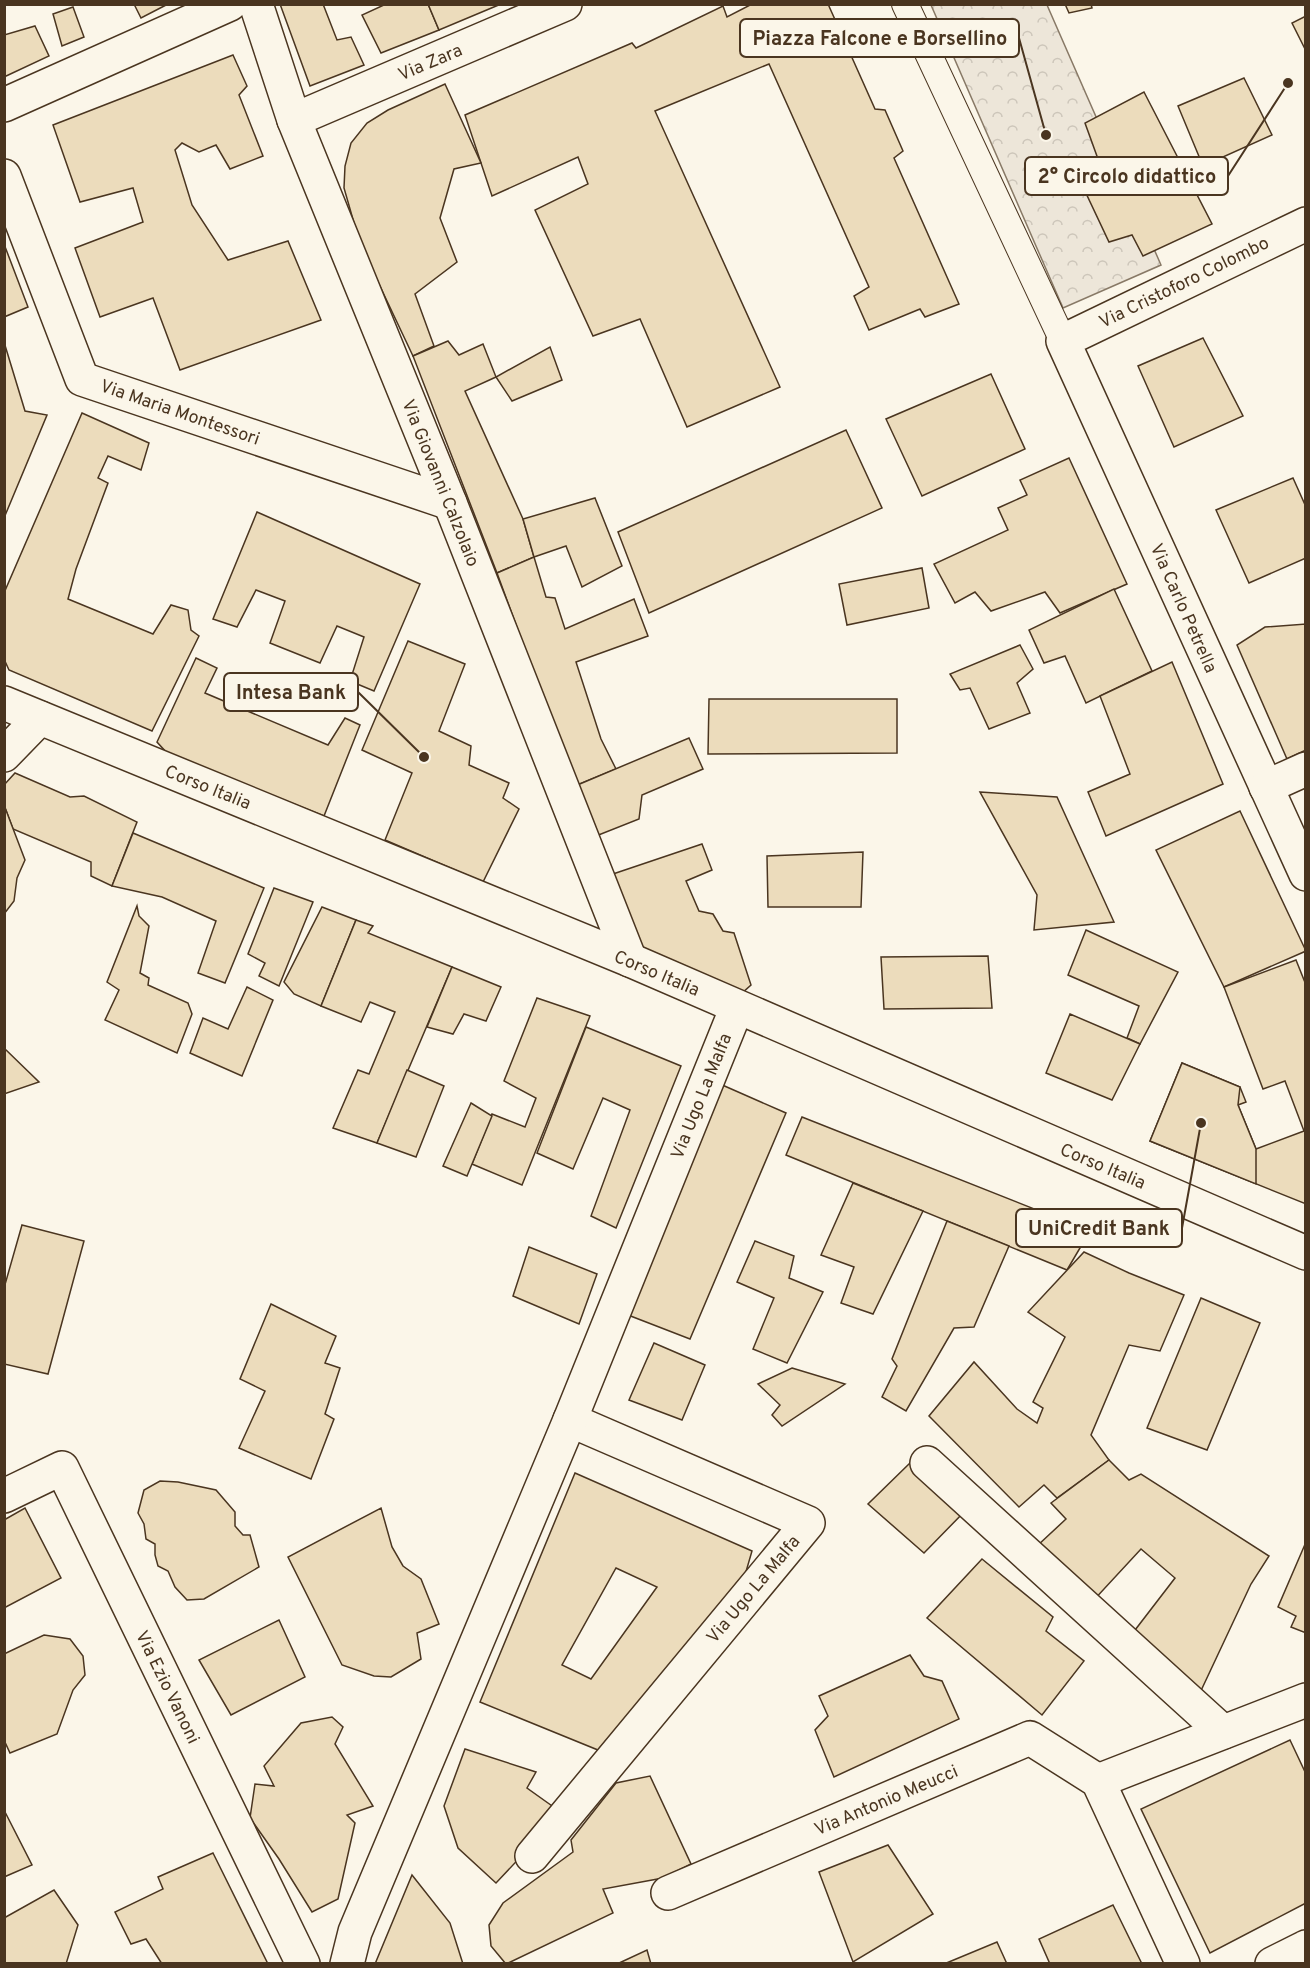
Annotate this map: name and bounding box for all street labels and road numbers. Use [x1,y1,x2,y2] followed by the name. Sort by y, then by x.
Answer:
[395,40,466,87] street label: Via Zara
[1096,232,1273,335] street label: Via Cristoforo Colombo
[97,375,262,452] street label: Via Maria Montessori
[396,397,484,571] street label: Via Giovanni Calzolaio
[1144,540,1221,677] street label: Via Carlo Petrella
[161,761,254,816] street label: Corso Italia
[610,946,703,1003] street label: Corso Italia
[667,1030,738,1163] street label: Via Ugo La Malfa
[1056,1139,1149,1196] street label: Corso Italia
[702,1531,806,1649] street label: Via Ugo La Malfa
[129,1627,204,1748] street label: Via Ezio Vanoni
[811,1761,962,1842] street label: Via Antonio Meucci

